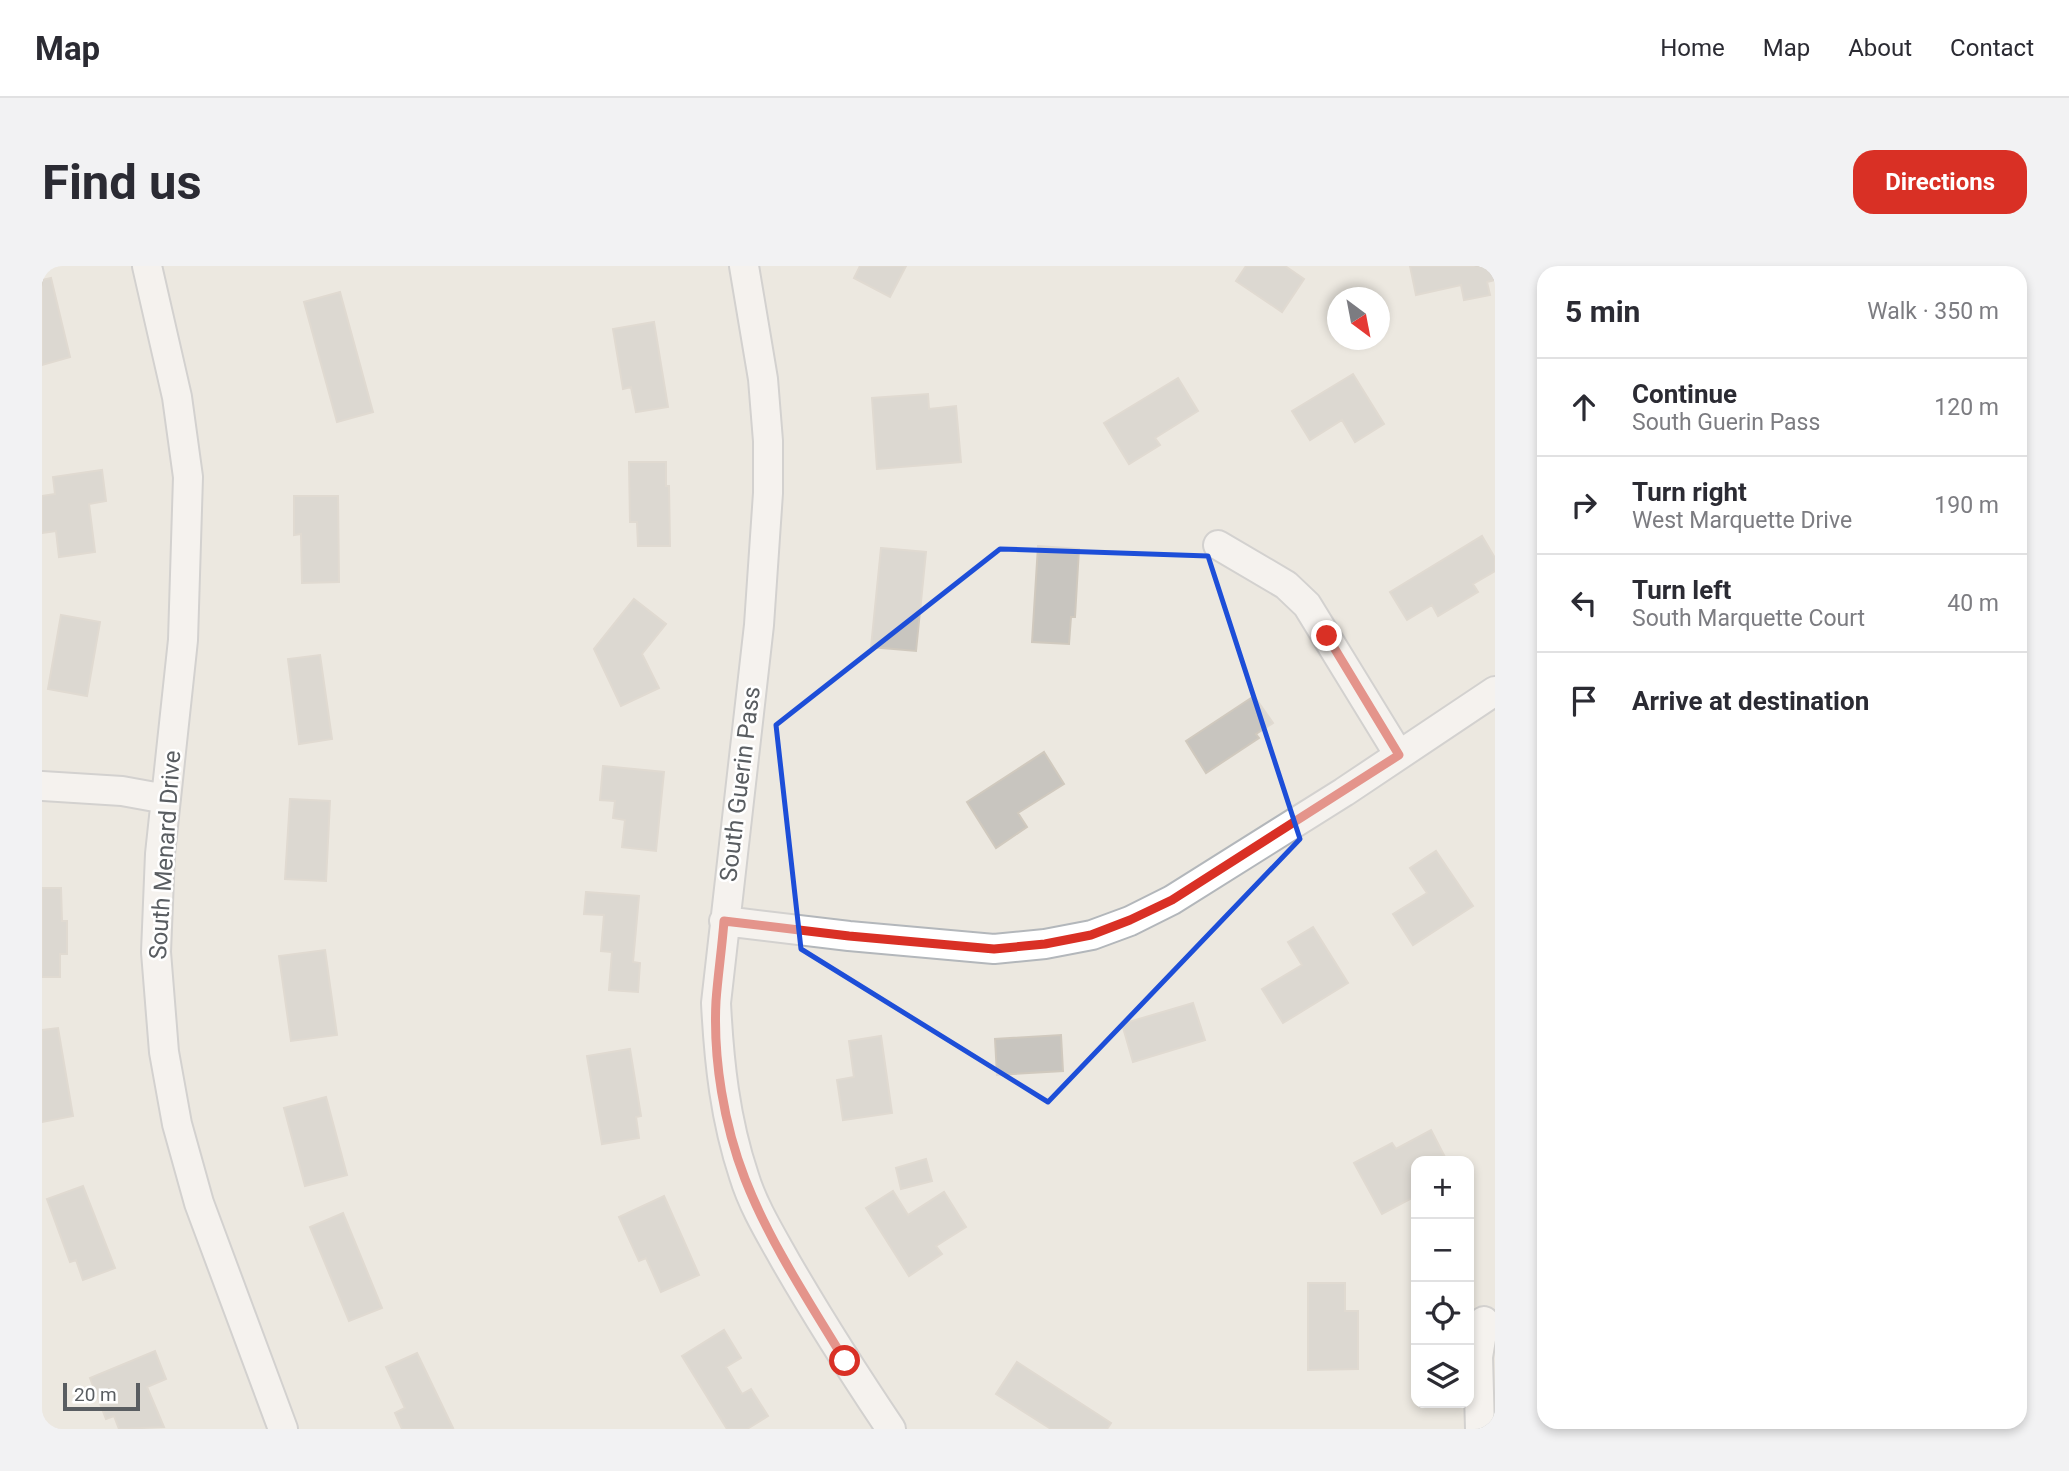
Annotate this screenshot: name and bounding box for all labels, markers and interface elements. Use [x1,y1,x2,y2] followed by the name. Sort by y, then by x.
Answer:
[35,29,100,68] text: Map
[1660,34,1725,62] text: Home
[1763,34,1810,62] text: Map
[1848,34,1912,62] text: About
[1950,34,2034,62] text: Contact
[1853,150,2027,214] button: Directions
[42,154,202,211] text: Find us
[1327,287,1390,350] north arrow
[1565,294,1640,329] text: 5 min
[1867,298,1999,325] text: Walk · 350 m
[1632,379,1737,409] text: Continue
[1565,388,1603,426] icon: ahead
[1934,394,1999,421] text: 120 m
[1632,409,1820,436] text: South Guerin Pass
[1632,477,1747,507] text: Turn right
[1565,486,1603,524] icon: right
[1934,492,1999,519] text: 190 m
[1632,507,1852,534] text: West Marquette Drive
[1632,575,1731,605] text: Turn left
[1565,584,1603,622] icon: left
[1947,590,1999,617] text: 40 m
[1632,605,1865,632] text: South Marquette Court
[1311,620,1342,651] route end
[1565,682,1603,720] icon: arrive
[714,685,766,883] street label: South Guerin Pass
[1632,686,1869,716] text: Arrive at destination
[144,750,186,960] street label: South Menard Drive
[1411,1156,1474,1408] map controls
[1411,1156,1474,1219] button: +
[1411,1219,1474,1282] button: −
[1411,1282,1474,1345] button: locate
[829,1345,860,1376] route start
[1411,1345,1474,1408] button: layers
[63,1380,140,1412] scale bar
[74,1383,117,1406] text: 20 m

